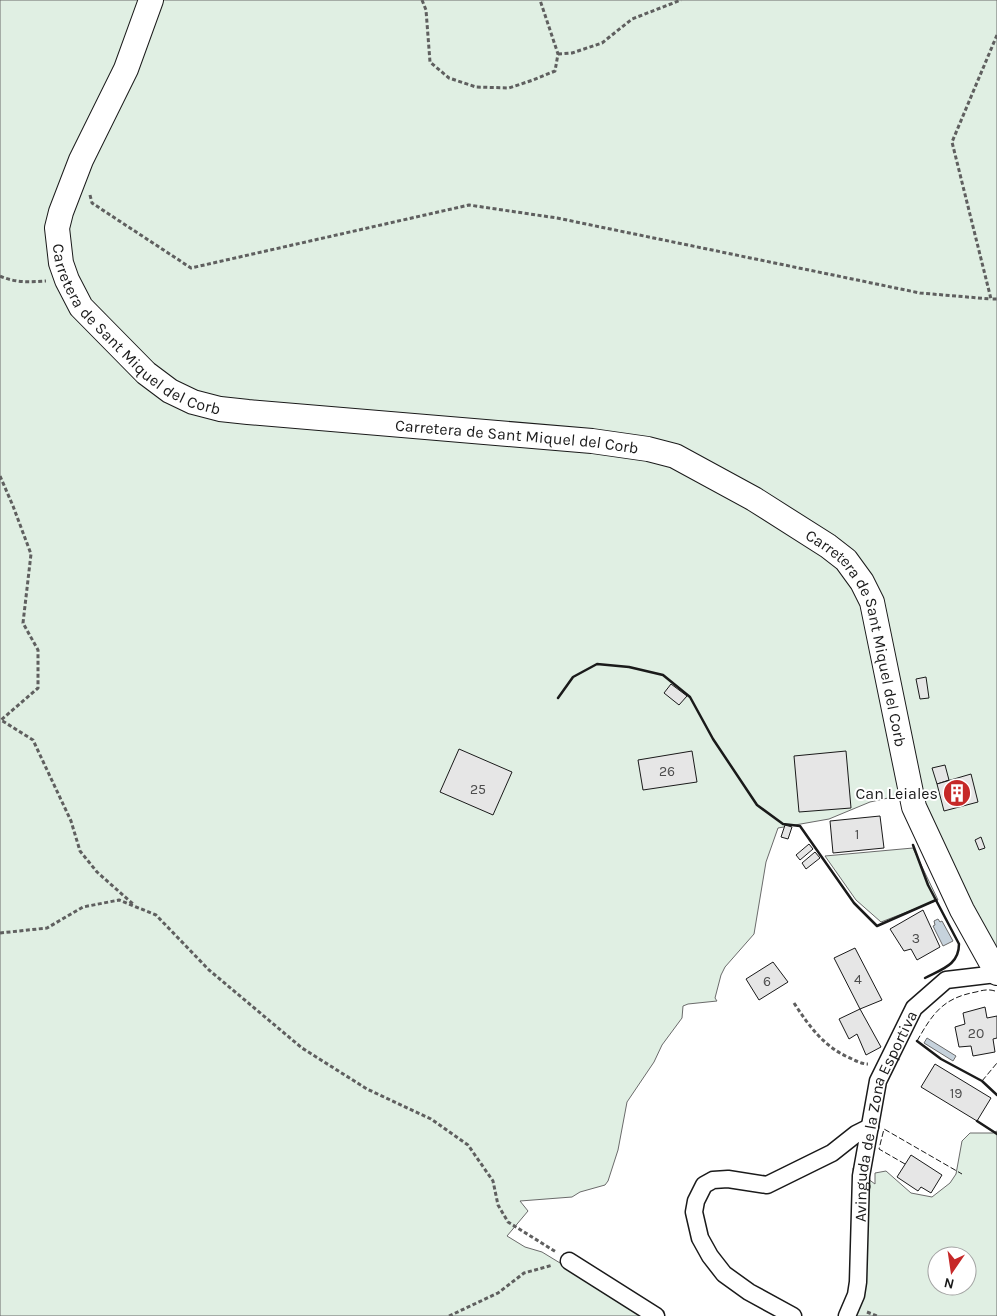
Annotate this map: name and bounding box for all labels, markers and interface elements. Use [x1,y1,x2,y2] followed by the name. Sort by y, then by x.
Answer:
[49,243,223,419] street label: Carretera de Sant Miquel del Corb
[394,415,640,458] street label: Carretera de Sant Miquel del Corb
[802,525,910,749] street label: Carretera de Sant Miquel del Corb
[659,763,675,780] house number: 26
[942,778,972,808] building icon: Can Leiales
[470,781,486,798] house number: 25
[856,784,938,803] place label: Can Leiales
[855,826,859,843] house number: 1
[912,930,920,947] house number: 3
[854,971,862,988] house number: 4
[763,973,771,990] house number: 6
[851,1007,921,1222] street label: Avinguda de la Zona Esportiva
[968,1025,984,1042] house number: 20
[950,1085,962,1102] house number: 19
[927,1246,977,1296] north arrow
[942,1274,956,1293] text: N

